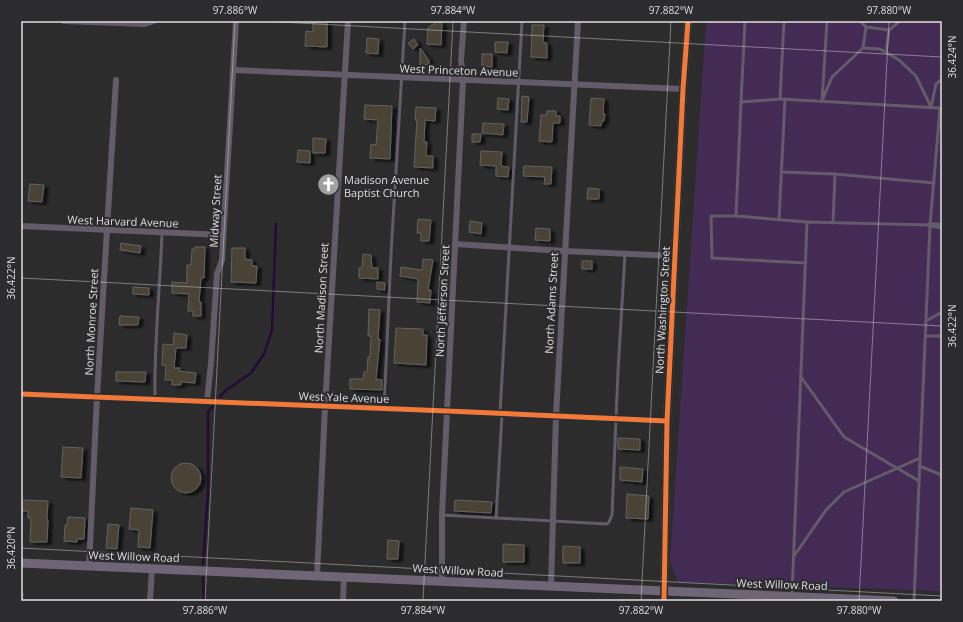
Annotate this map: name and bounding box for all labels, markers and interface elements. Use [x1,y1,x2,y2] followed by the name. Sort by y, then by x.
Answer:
[213,3,258,17] text: 97.886°W
[431,3,476,17] text: 97.884°W
[649,3,694,17] text: 97.882°W
[867,3,912,17] text: 97.880°W
[945,35,959,79] text: 36.424°N
[399,60,519,80] street label: West Princeton Avenue
[316,172,342,198] church icon: Madison Avenue Baptist Church
[344,172,429,200] place label: Madison Avenue Baptist Church
[206,174,224,248] street label: Midway Street
[67,212,179,230] street label: West Harvard Avenue
[311,242,331,354] street label: North Madison Street
[432,244,452,357] street label: North Jefferson Street
[651,246,673,374] street label: North Washington Street
[541,252,561,354] street label: North Adams Street
[4,256,18,300] text: 36.422°N
[81,268,101,376] street label: North Monroe Street
[945,304,959,348] text: 36.422°N
[298,388,390,406] street label: West Yale Avenue
[4,526,18,570] text: 36.420°N
[88,547,180,565] street label: West Willow Road
[412,560,504,580] street label: West Willow Road
[736,575,828,593] street label: West Willow Road
[183,603,228,617] text: 97.886°W
[401,603,446,617] text: 97.884°W
[619,603,664,617] text: 97.882°W
[837,603,882,617] text: 97.880°W

